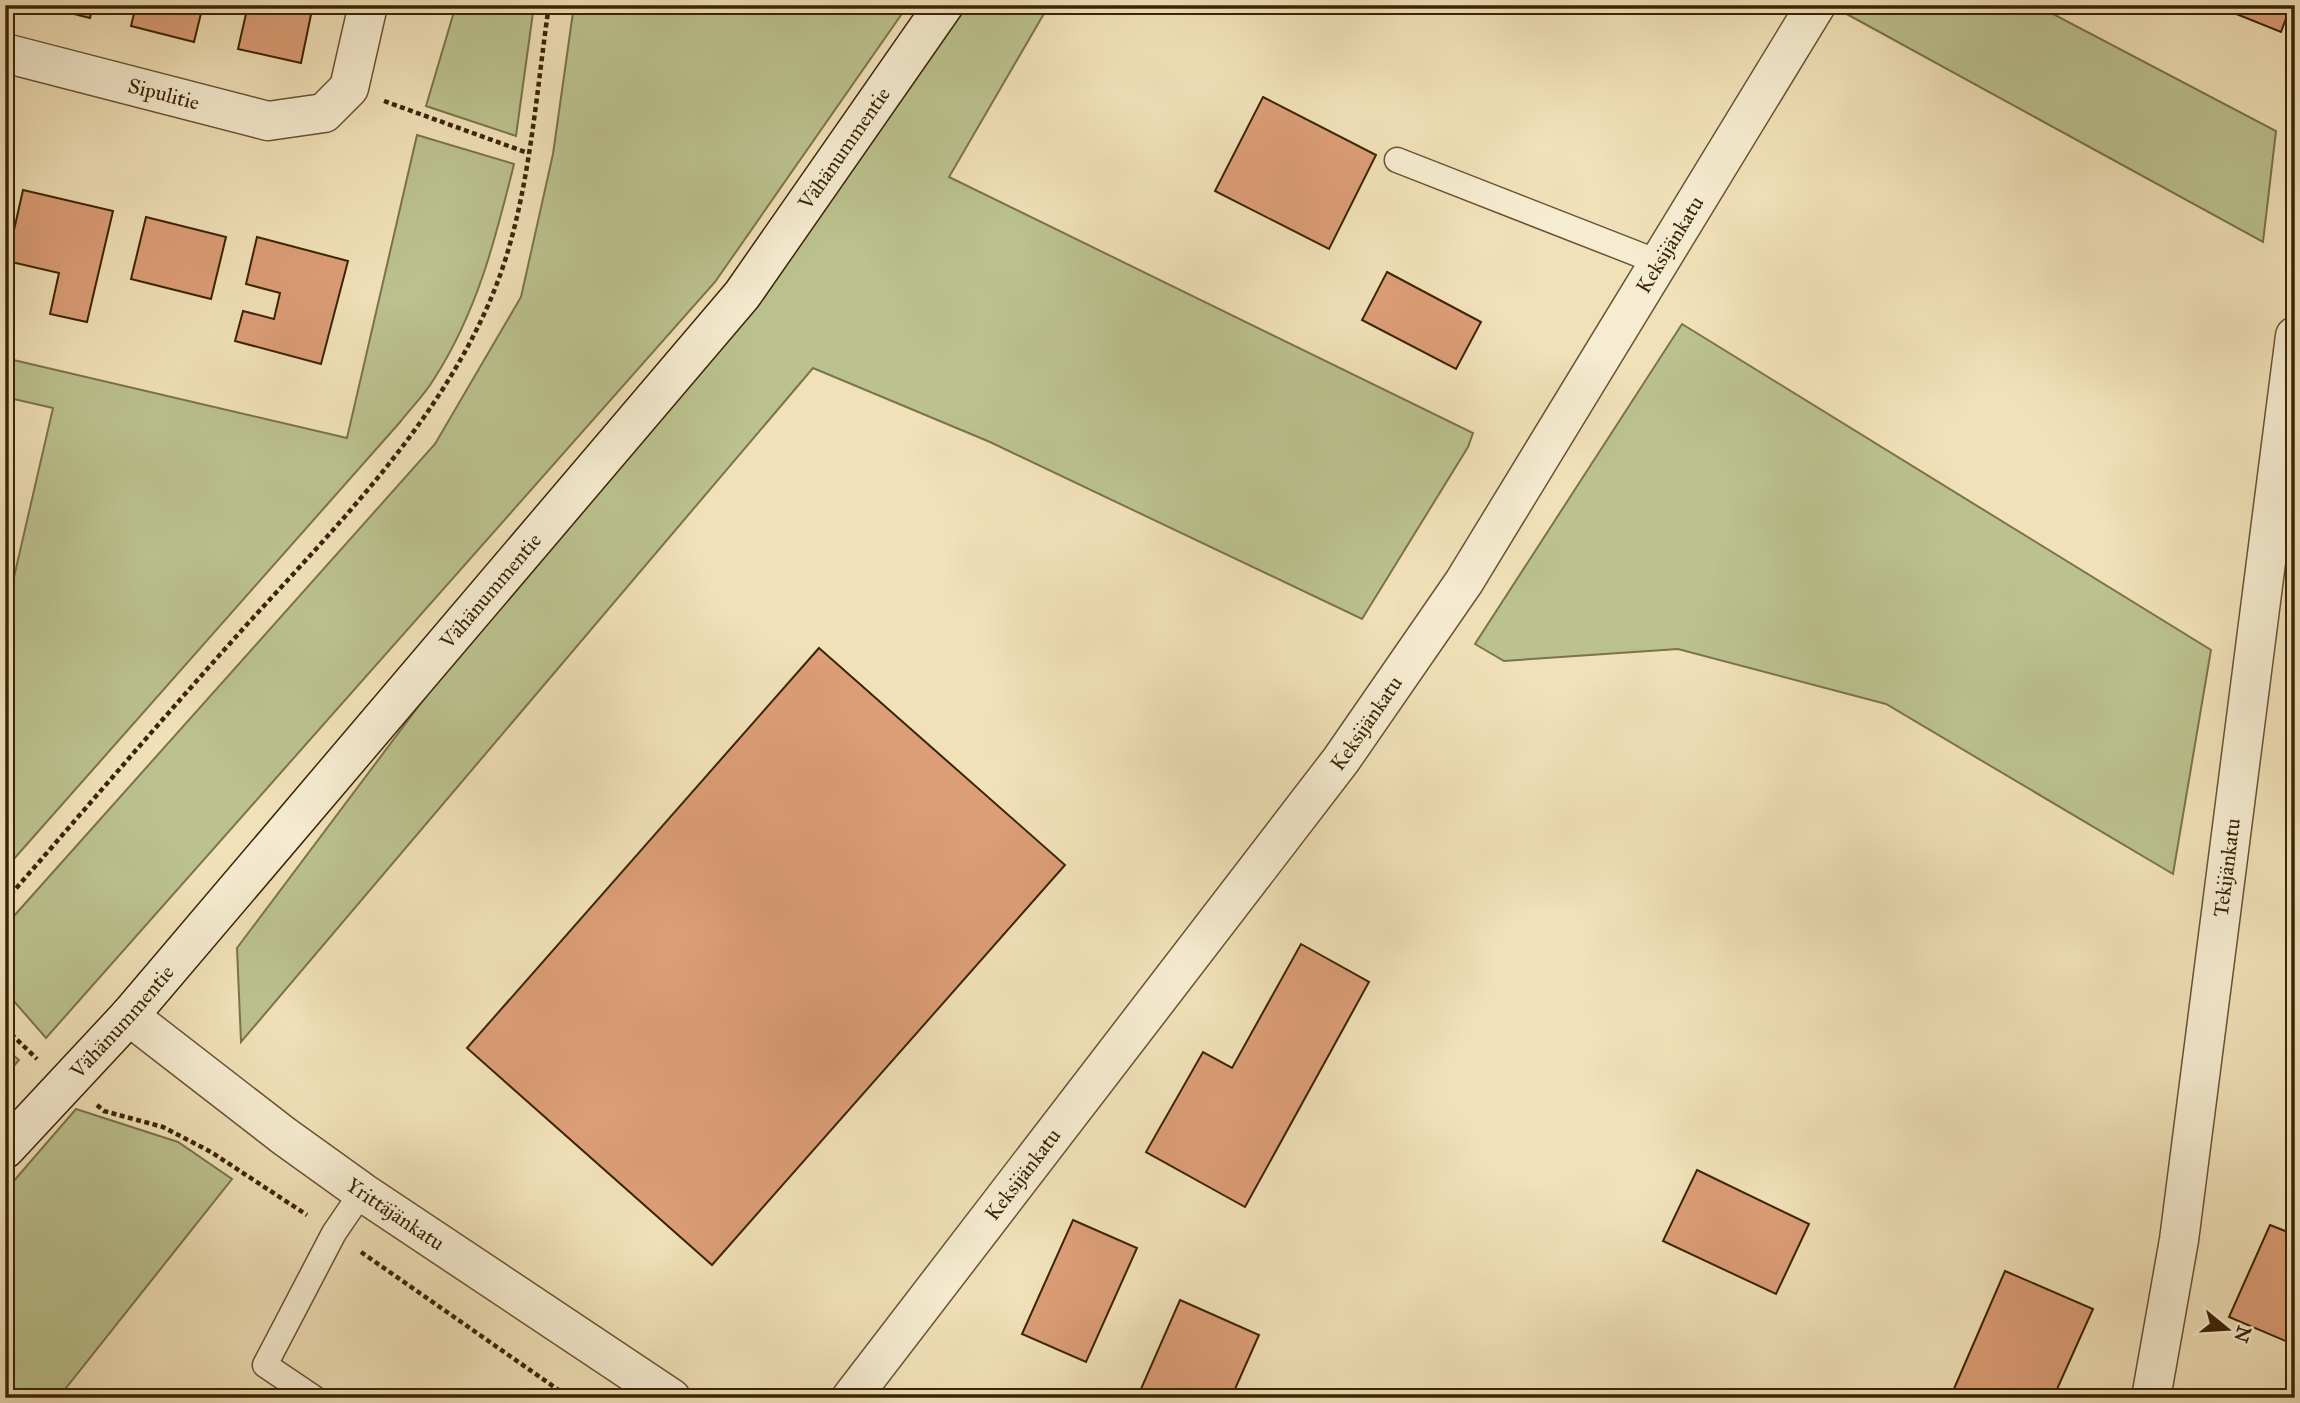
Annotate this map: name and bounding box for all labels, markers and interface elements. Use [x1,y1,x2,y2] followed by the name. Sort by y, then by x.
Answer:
[125,72,203,116] street label: Sipulitie
[792,82,896,215] street label: Vähänummentie
[1630,191,1709,298] street label: Keksijänkatu
[434,528,547,655] street label: Vähänummentie
[1325,671,1408,776] street label: Keksijänkatu
[2208,816,2246,919] street label: Tekijänkatu
[64,960,180,1084] street label: Vähänummentie
[979,1123,1066,1226] street label: Keksijänkatu
[341,1172,449,1256] street label: Yrittäjänkatu
[2192,1294,2262,1364] north arrow
[2229,1323,2256,1345] text: N

